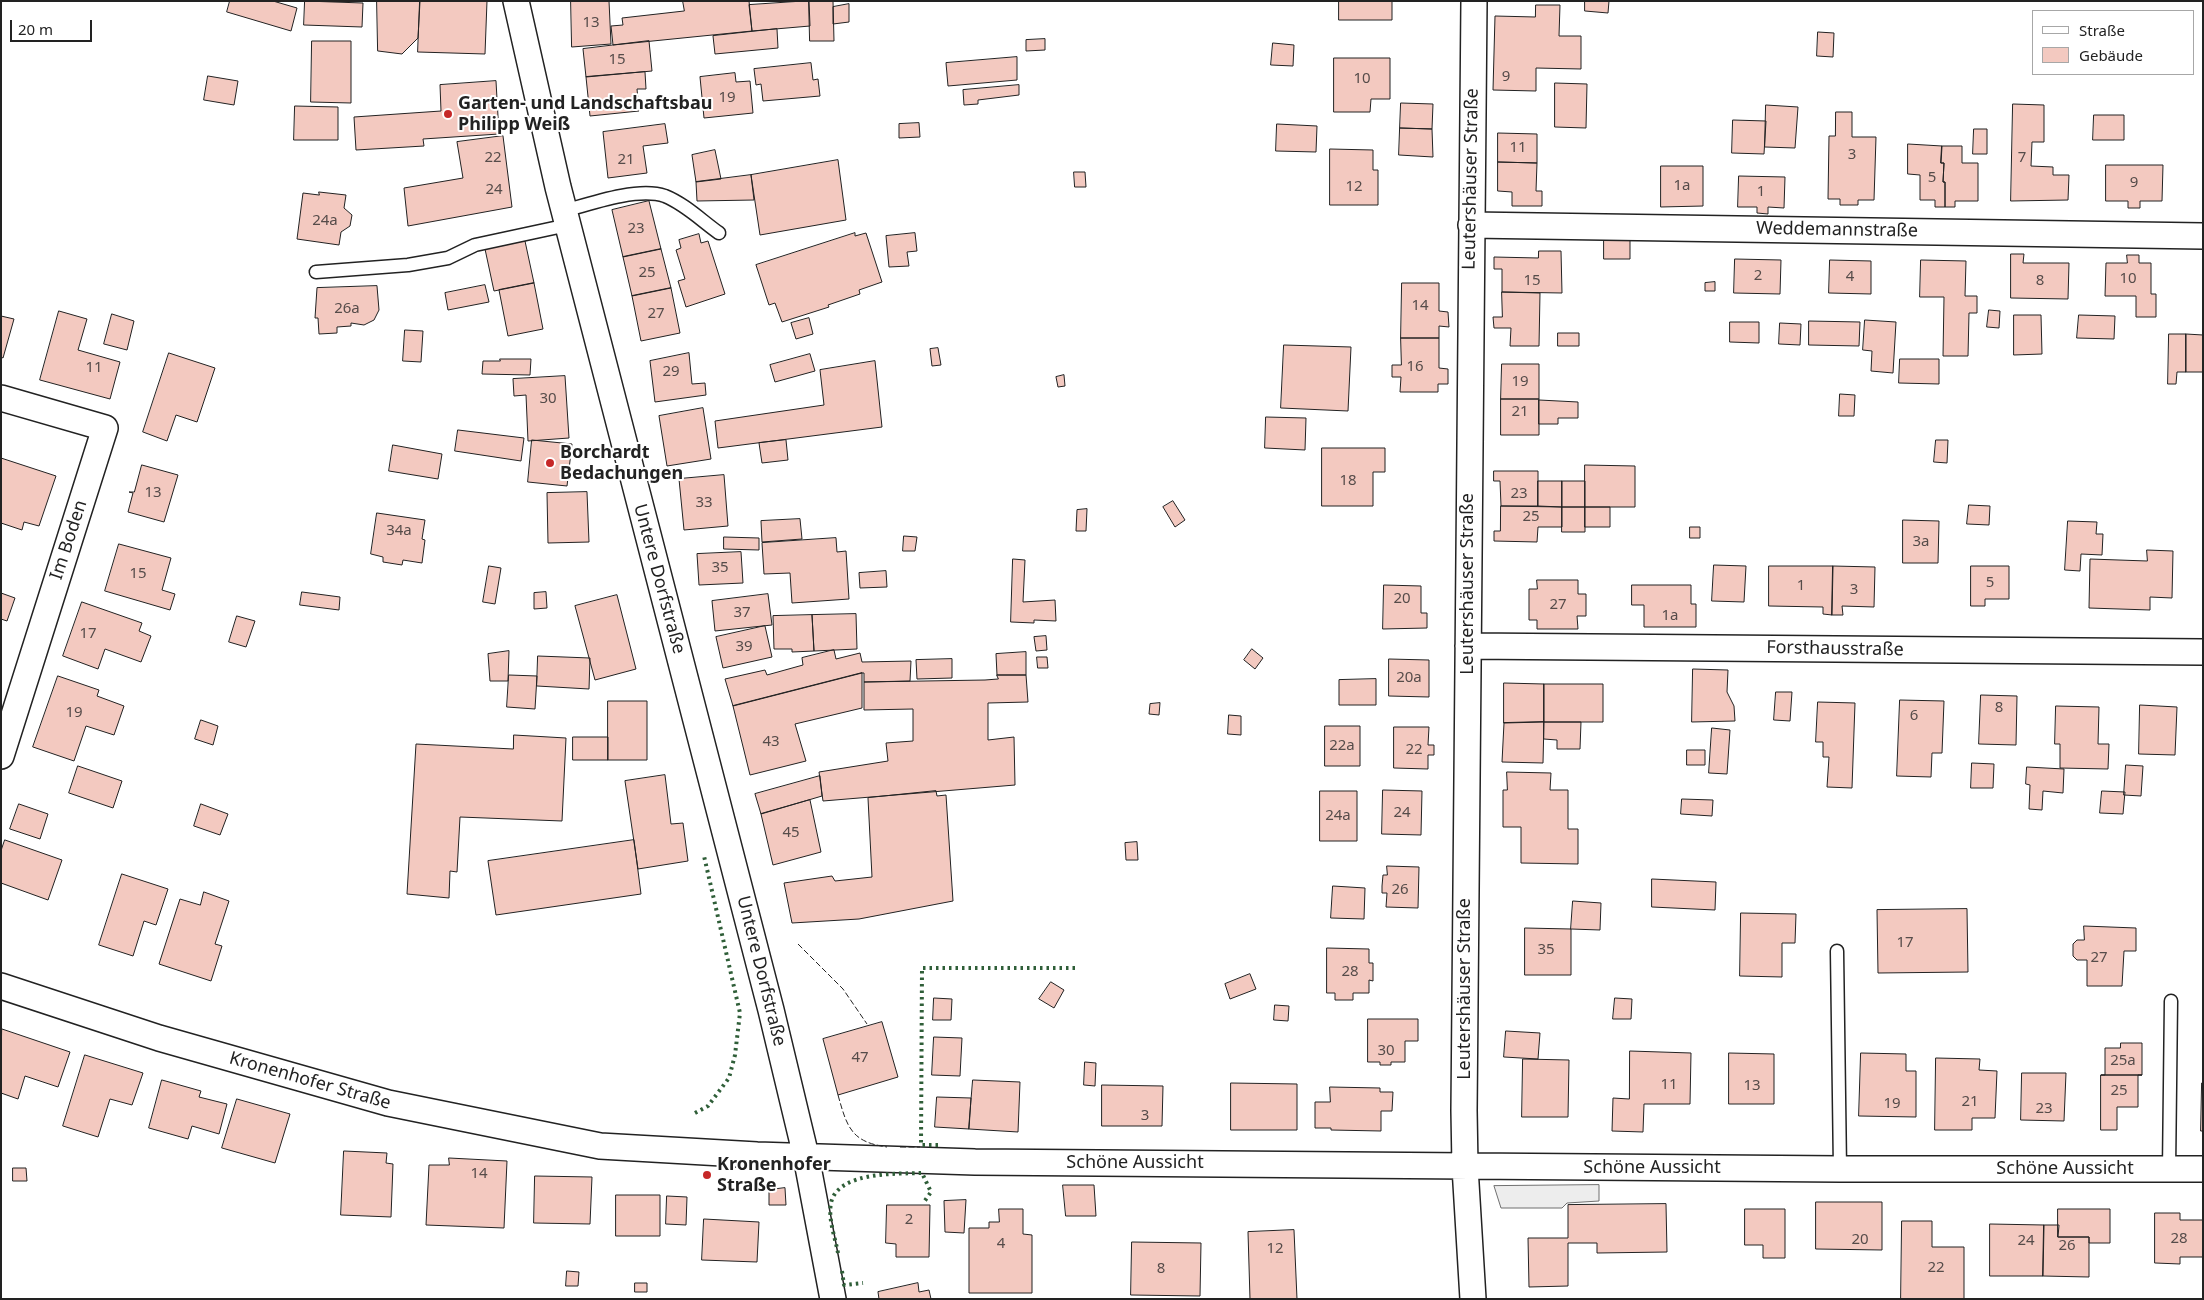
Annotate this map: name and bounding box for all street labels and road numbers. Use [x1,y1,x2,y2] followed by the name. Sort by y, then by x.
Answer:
[1459,88,1483,270] street label: Leutershäuser Straße
[1756,218,1918,242] street label: Weddemannstraße
[1457,493,1479,675] street label: Leutershäuser Straße
[46,497,92,583] street label: Im Boden
[629,502,689,656] street label: Untere Dorfstraße
[1766,637,1904,661] street label: Forsthausstraße
[732,894,790,1048] street label: Untere Dorfstraße
[1454,898,1476,1080] street label: Leutershäuser Straße
[227,1048,393,1114] street label: Kronenhofer Straße
[1066,1152,1204,1174] street label: Schöne Aussicht
[1583,1157,1721,1179] street label: Schöne Aussicht
[1996,1158,2134,1180] street label: Schöne Aussicht

